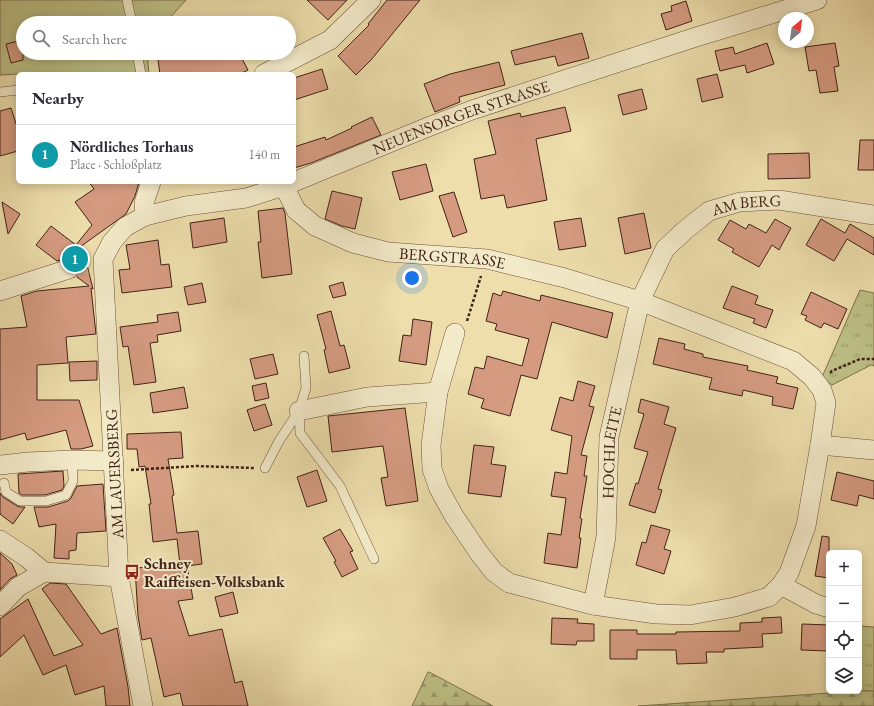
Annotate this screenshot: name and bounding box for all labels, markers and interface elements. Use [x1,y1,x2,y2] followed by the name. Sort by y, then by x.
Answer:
[778,12,814,48] north arrow
[16,16,296,60] search box
[30,27,52,49] icon: search
[62,29,127,48] text: Search here
[369,76,552,160] street label: NEUENSORGER STRASSE
[32,87,84,109] text: Nearby
[70,137,193,156] text: Nördliches Torhaus
[42,146,48,163] text: 1
[249,146,280,163] text: 140 m
[70,156,161,173] text: Place · Schloßplatz
[708,190,782,221] street label: AM BERG
[398,243,508,274] street label: BERGSTRASSE
[62,244,88,274] pin: 1
[402,268,422,288] your location
[597,404,627,499] street label: HOCHLEITE
[101,408,128,541] street label: AM LAUERSBERG
[826,550,862,694] map controls
[826,550,862,586] button: +
[144,553,285,592] place label: Schney Raiffeisen-Volksbank
[123,563,141,581] bus stop icon: Schney Raiffeisen-Volksbank
[826,586,862,622] button: −
[826,622,862,658] button: locate
[826,658,862,694] button: layers

